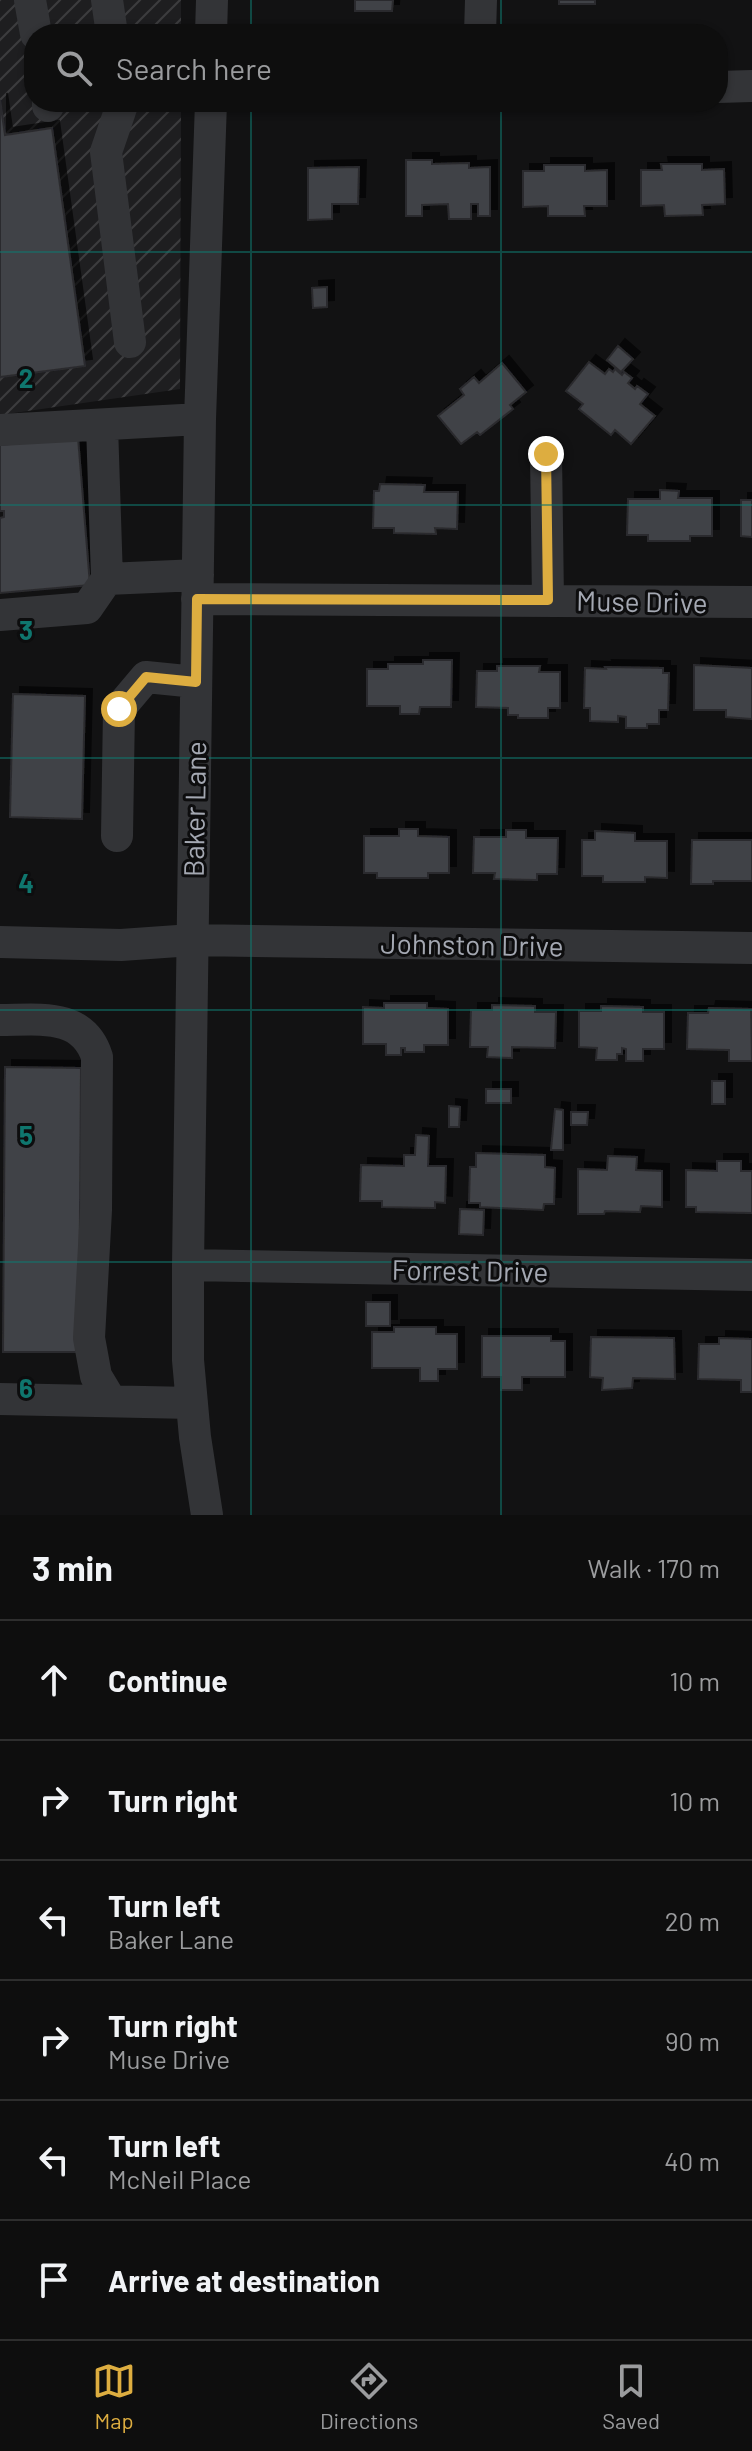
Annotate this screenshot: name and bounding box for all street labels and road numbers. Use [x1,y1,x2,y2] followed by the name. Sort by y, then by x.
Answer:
[576,583,708,619] street label: Muse Drive
[176,741,212,877] street label: Baker Lane
[380,925,564,963] street label: Johnston Drive
[391,1252,549,1288] street label: Forrest Drive

